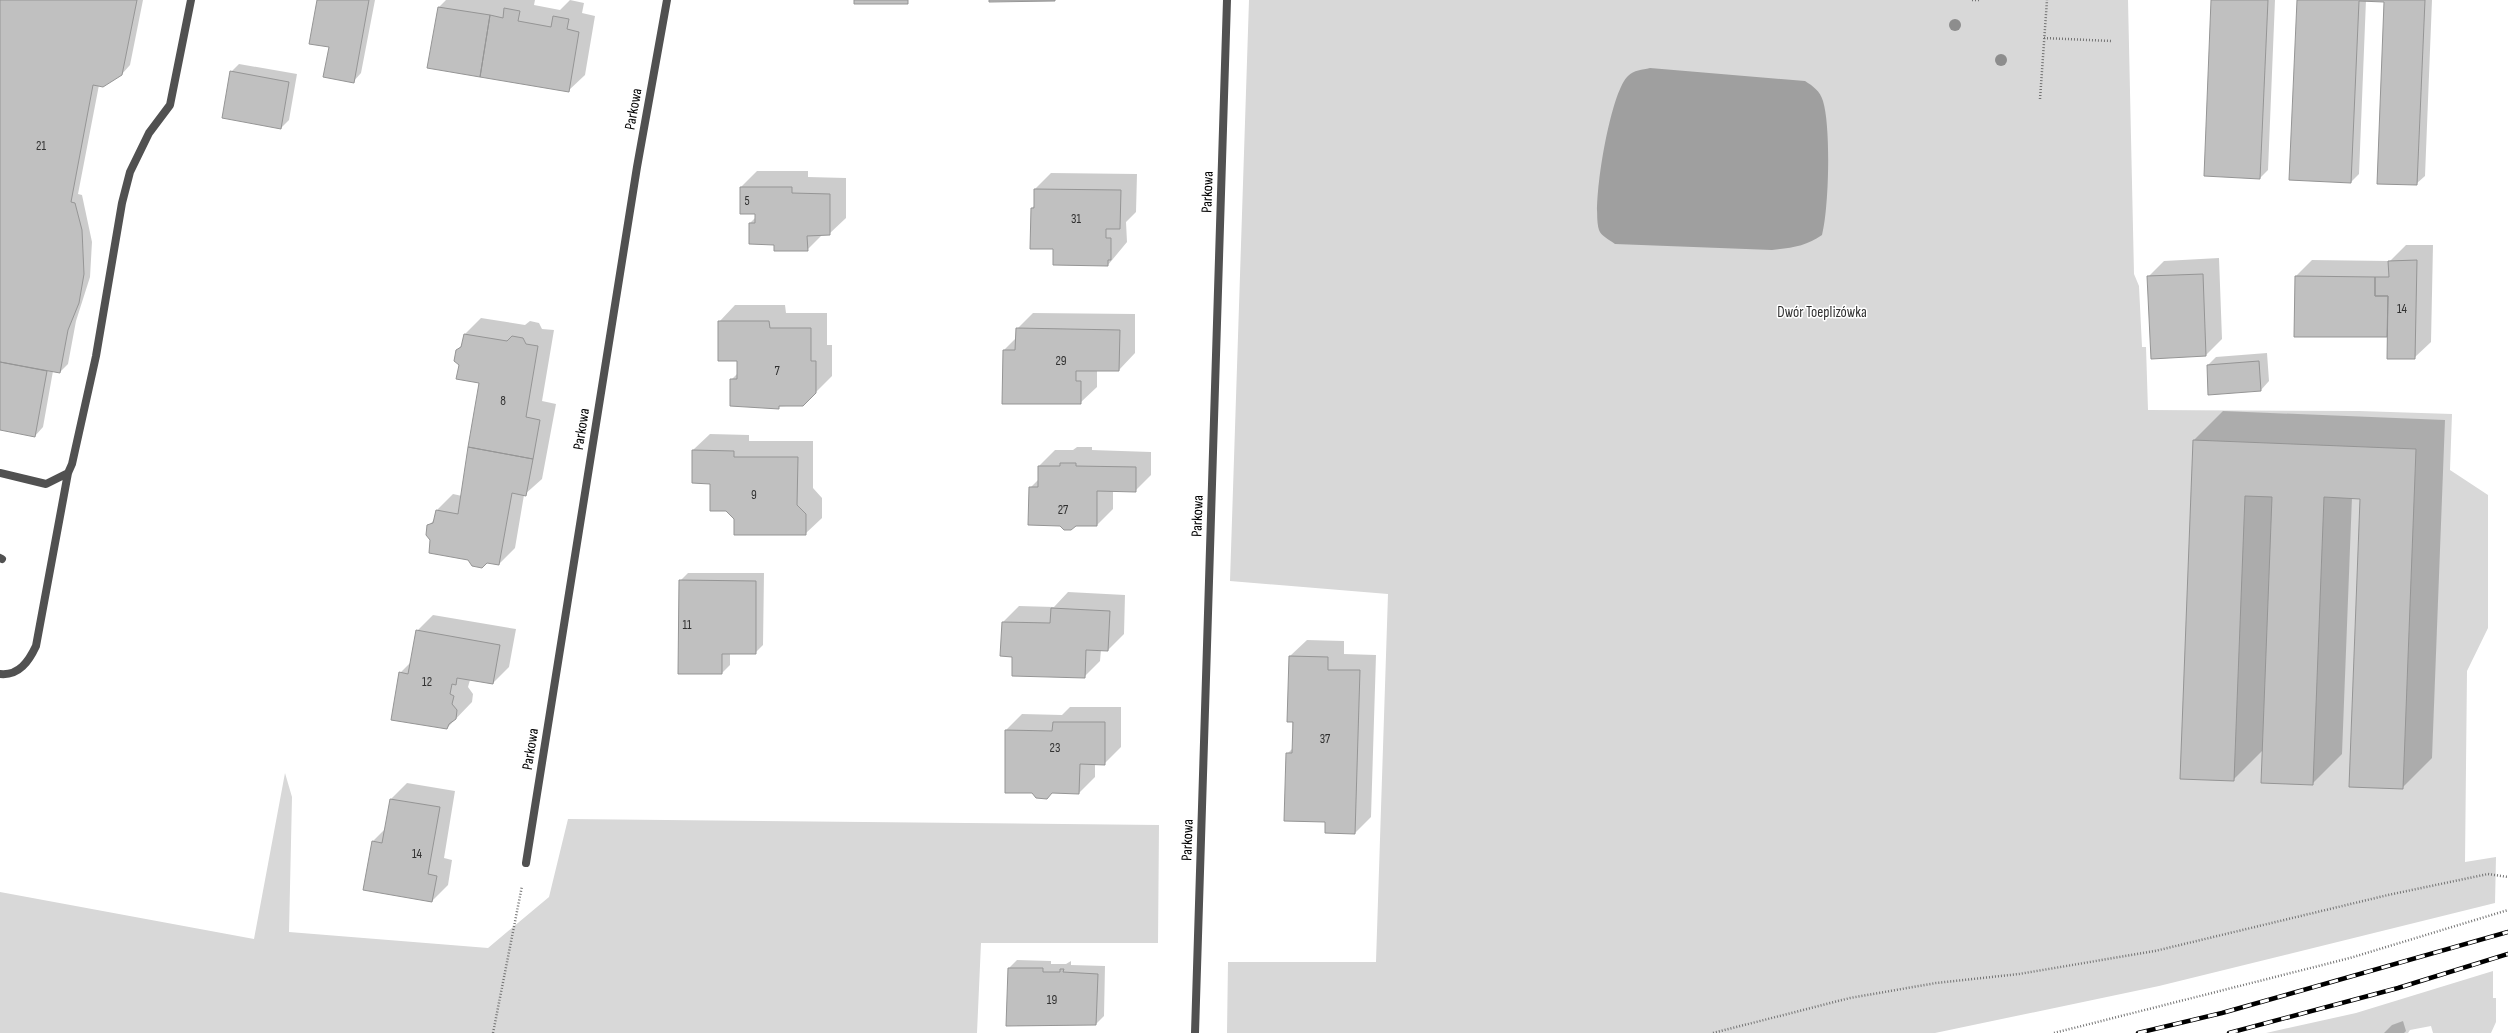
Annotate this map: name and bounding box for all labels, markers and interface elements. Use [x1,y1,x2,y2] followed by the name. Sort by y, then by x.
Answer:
[621,87,647,131] street label: Parkowa
[36,138,46,154] house number: 21
[1197,171,1218,213] street label: Parkowa
[744,193,750,209] house number: 5
[1071,211,1081,227] house number: 31
[2397,301,2408,317] house number: 14
[1777,303,1867,322] park label: Dwór Toeplizówka
[1055,353,1067,369] house number: 29
[774,363,780,379] house number: 7
[500,393,506,409] house number: 8
[569,407,594,451] street label: Parkowa
[751,487,757,503] house number: 9
[1187,495,1208,537] street label: Parkowa
[1058,502,1069,518] house number: 27
[682,617,692,633] house number: 11
[422,674,432,690] house number: 12
[518,727,543,771] street label: Parkowa
[1320,731,1331,747] house number: 37
[1050,740,1060,756] house number: 23
[1177,819,1198,861] street label: Parkowa
[412,846,423,862] house number: 14
[1047,992,1057,1008] house number: 19

